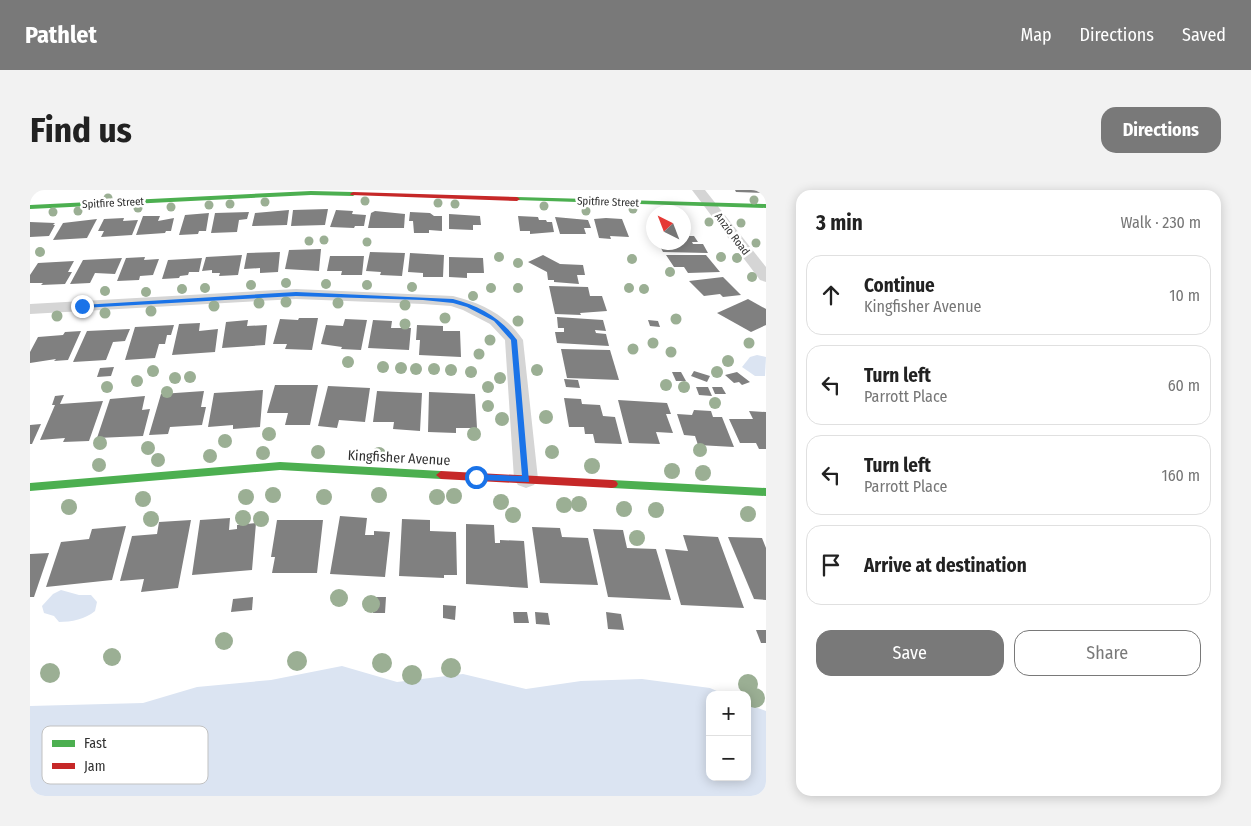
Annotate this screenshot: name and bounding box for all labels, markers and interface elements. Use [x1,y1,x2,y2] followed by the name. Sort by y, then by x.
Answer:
[25,21,97,49] text: Pathlet
[1020,24,1052,46] text: Map
[1080,24,1154,46] text: Directions
[1182,24,1226,46] text: Saved
[1101,107,1221,153] button: Directions
[30,109,132,151] text: Find us
[577,194,640,210] street label: Spitfire Street
[82,195,145,211] street label: Spitfire Street
[646,205,691,250] north arrow
[712,210,752,258] street label: Anzio Road
[816,210,863,236] text: 3 min
[1121,213,1201,232] text: Walk · 230 m
[864,274,935,297] text: Continue
[817,281,845,309] icon: ahead
[1169,286,1200,305] text: 10 m
[71,295,94,318] route end
[864,297,981,316] text: Kingfisher Avenue
[864,364,931,387] text: Turn left
[817,371,845,399] icon: left
[1168,376,1200,395] text: 60 m
[864,387,947,406] text: Parrott Place
[347,447,451,469] street label: Kingfisher Avenue
[864,454,931,477] text: Turn left
[817,461,845,489] icon: left
[465,466,488,489] route start
[1161,466,1200,485] text: 160 m
[864,477,947,496] text: Parrott Place
[817,551,845,579] icon: arrive
[864,554,1027,577] text: Arrive at destination
[816,630,1004,676] button: Save
[1014,630,1201,676] button: Share
[706,691,751,781] map controls
[706,691,751,736] button: +
[42,726,208,784] legend
[84,735,107,752] text: Fast
[706,736,751,781] button: −
[84,758,105,775] text: Jam

